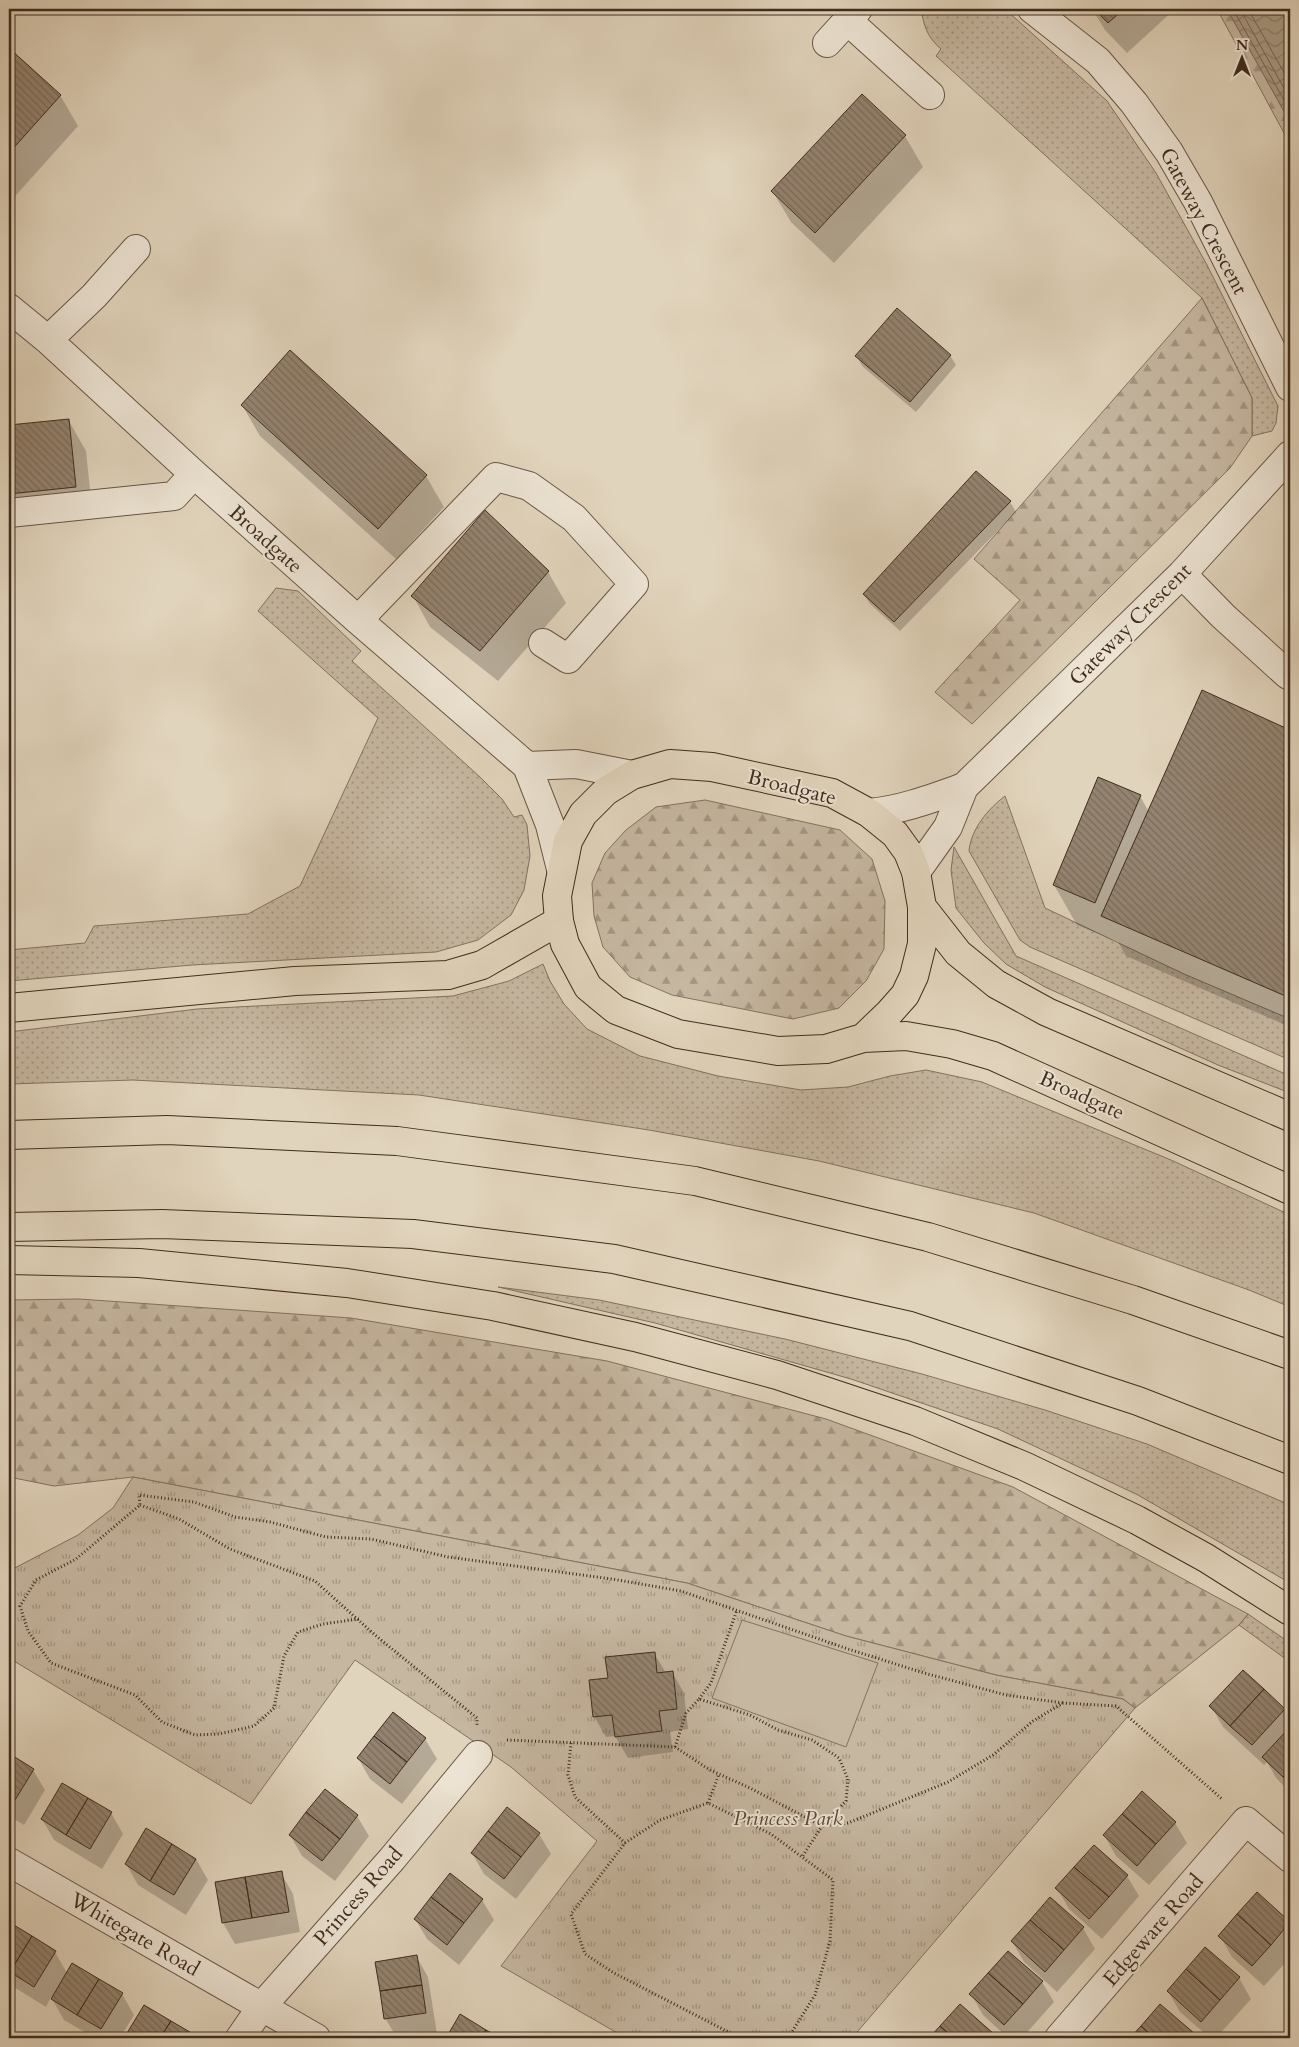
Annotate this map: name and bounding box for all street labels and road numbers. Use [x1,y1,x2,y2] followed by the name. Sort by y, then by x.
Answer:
[1153,143,1255,300] street label: Gateway Crescent
[222,498,309,580] street label: Broadgate
[1063,556,1198,692] street label: Gateway Crescent
[744,762,839,813] street label: Broadgate
[1035,1064,1129,1127] street label: Broadgate
[307,1840,410,1952] street label: Princess Road
[1096,1868,1210,1993] street label: Edgeware Road
[64,1885,205,1983] street label: Whitegate Road

